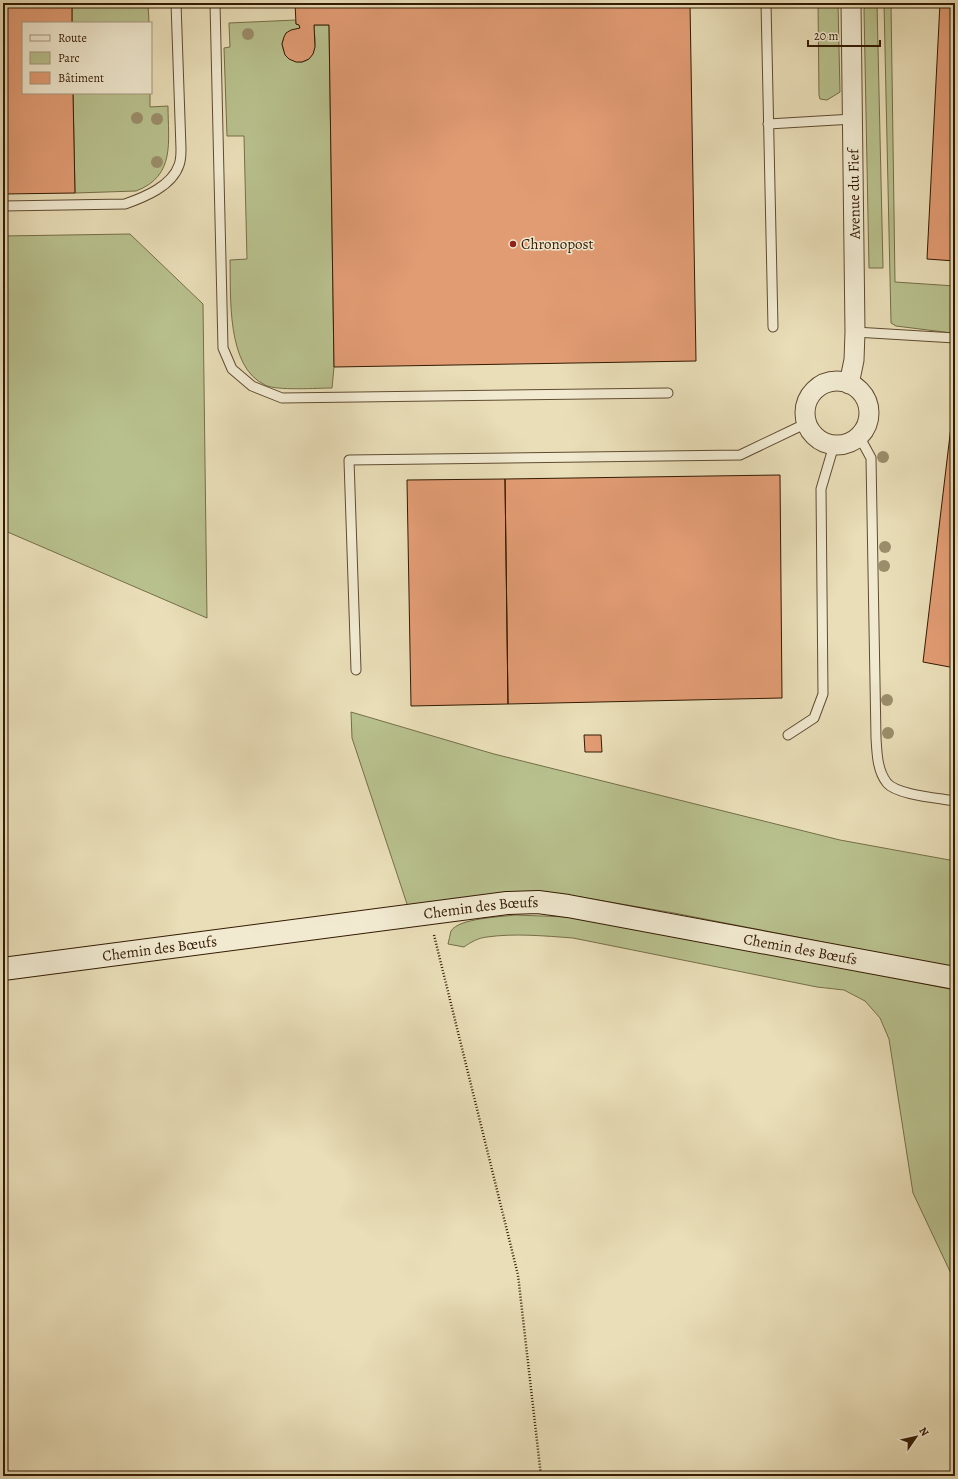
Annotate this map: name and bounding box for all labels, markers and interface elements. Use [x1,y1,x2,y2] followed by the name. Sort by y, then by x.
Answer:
[22,22,152,94] legend
[808,22,880,48] scale bar
[814,28,838,44] text: 20 m
[58,30,87,46] text: Route
[58,50,80,66] text: Parc
[58,70,104,86] text: Bâtiment
[843,147,865,240] street label: Avenue du Fief
[521,234,594,254] place label: Chronopost
[508,239,518,249] marker: Chronopost
[422,892,539,924] street label: Chemin des Bœufs
[742,929,859,970] street label: Chemin des Bœufs
[101,931,218,966] street label: Chemin des Bœufs
[896,1417,936,1457] north arrow
[915,1424,932,1439] text: N

